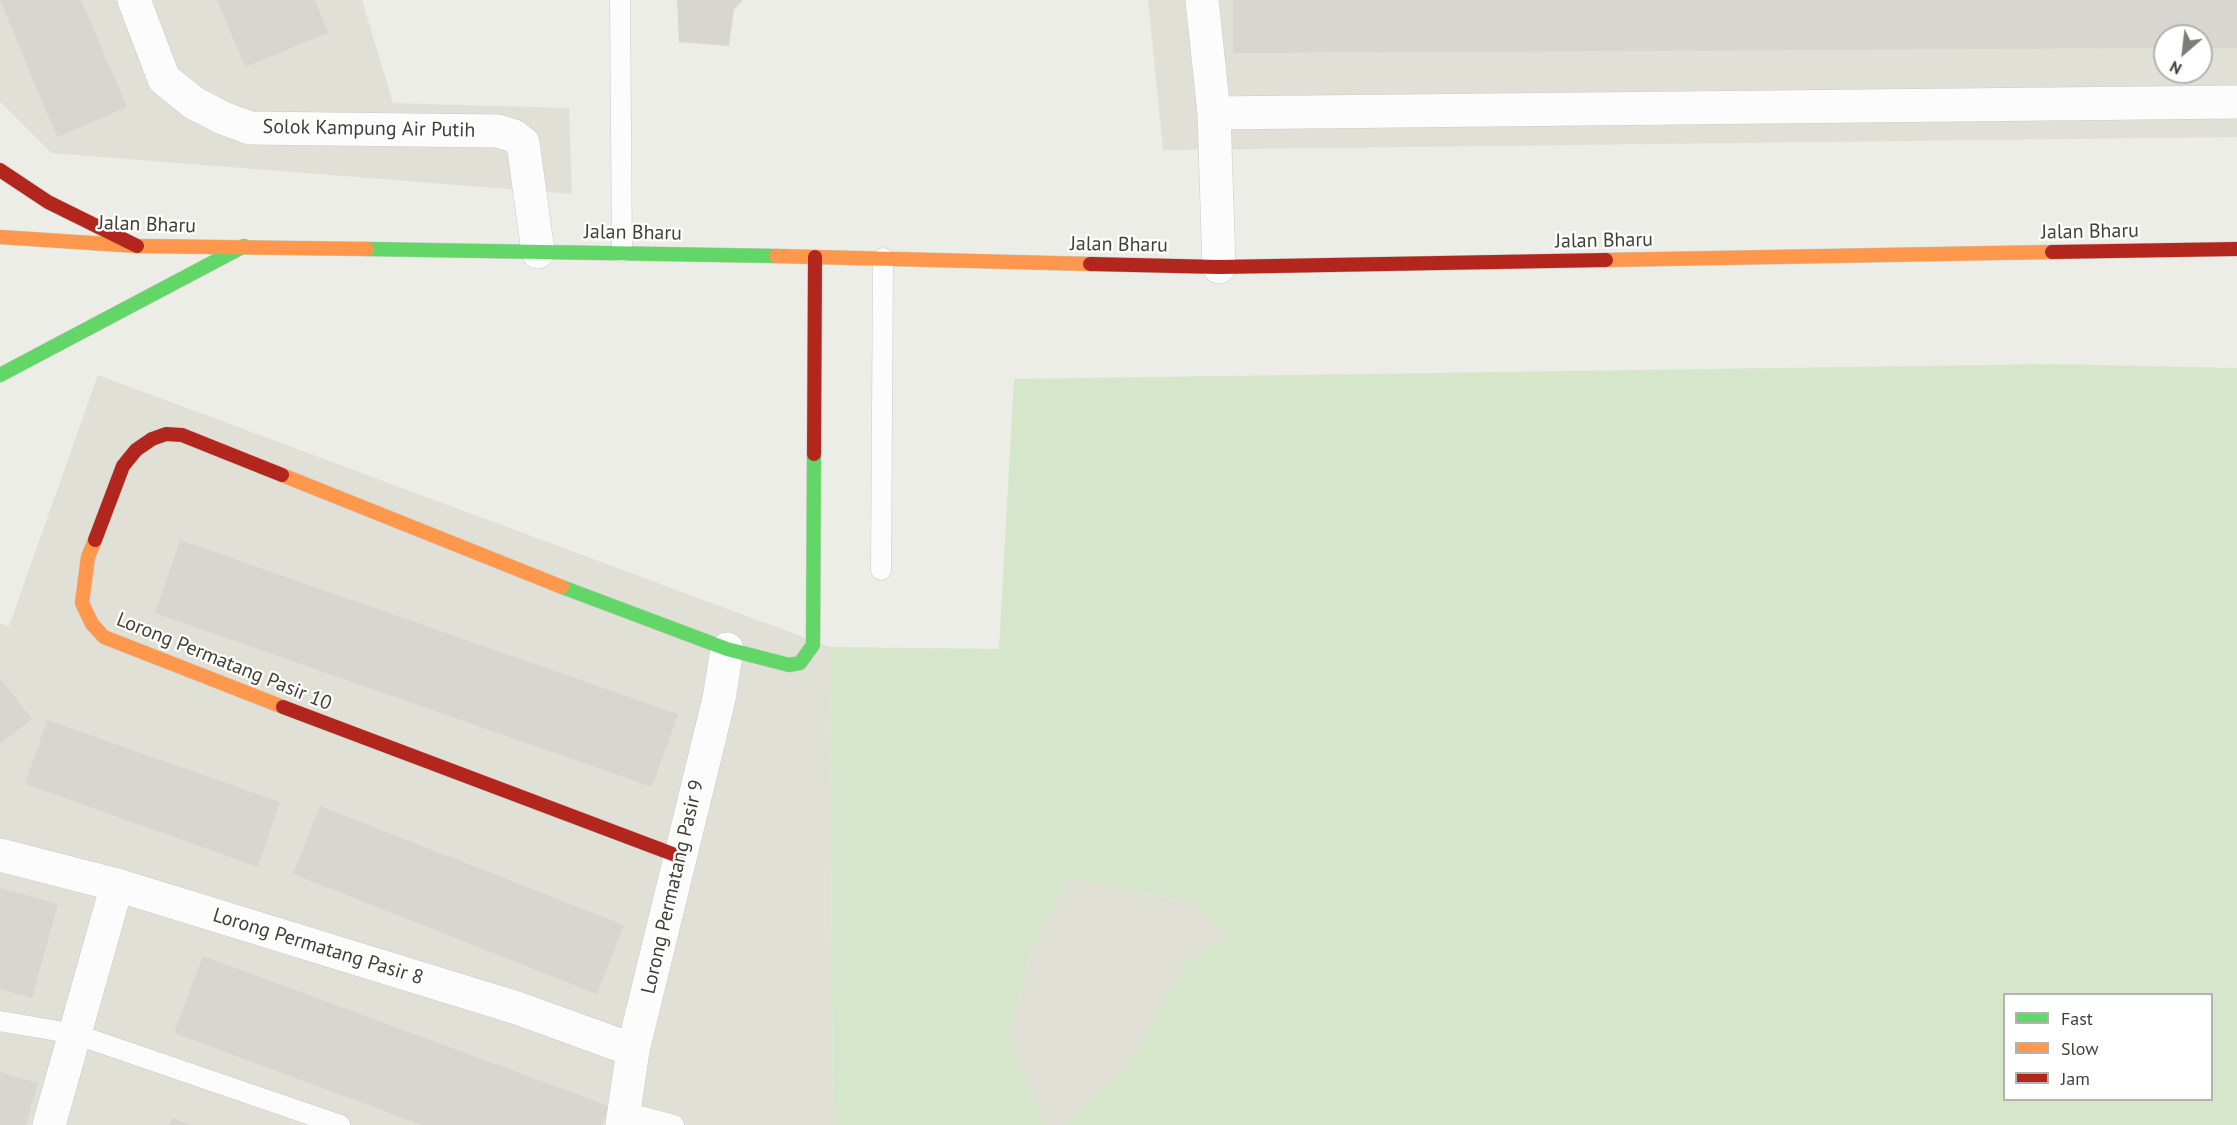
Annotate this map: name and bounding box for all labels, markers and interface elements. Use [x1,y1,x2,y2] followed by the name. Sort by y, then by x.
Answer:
[2153,24,2213,84] north arrow
[2166,57,2185,79] text: N
[262,115,476,143] street label: Solok Kampung Air Putih
[98,211,196,239] street label: Jalan Bharu
[2041,219,2139,245] street label: Jalan Bharu
[584,220,682,246] street label: Jalan Bharu
[1555,228,1653,254] street label: Jalan Bharu
[1070,232,1168,258] street label: Jalan Bharu
[113,608,335,716] street label: Lorong Permatang Pasir 10
[637,778,709,996] street label: Lorong Permatang Pasir 9
[210,904,426,990] street label: Lorong Permatang Pasir 8
[2003,993,2213,1101] legend
[2061,1007,2093,1030] text: Fast
[2061,1037,2099,1060] text: Slow
[2061,1067,2090,1090] text: Jam

